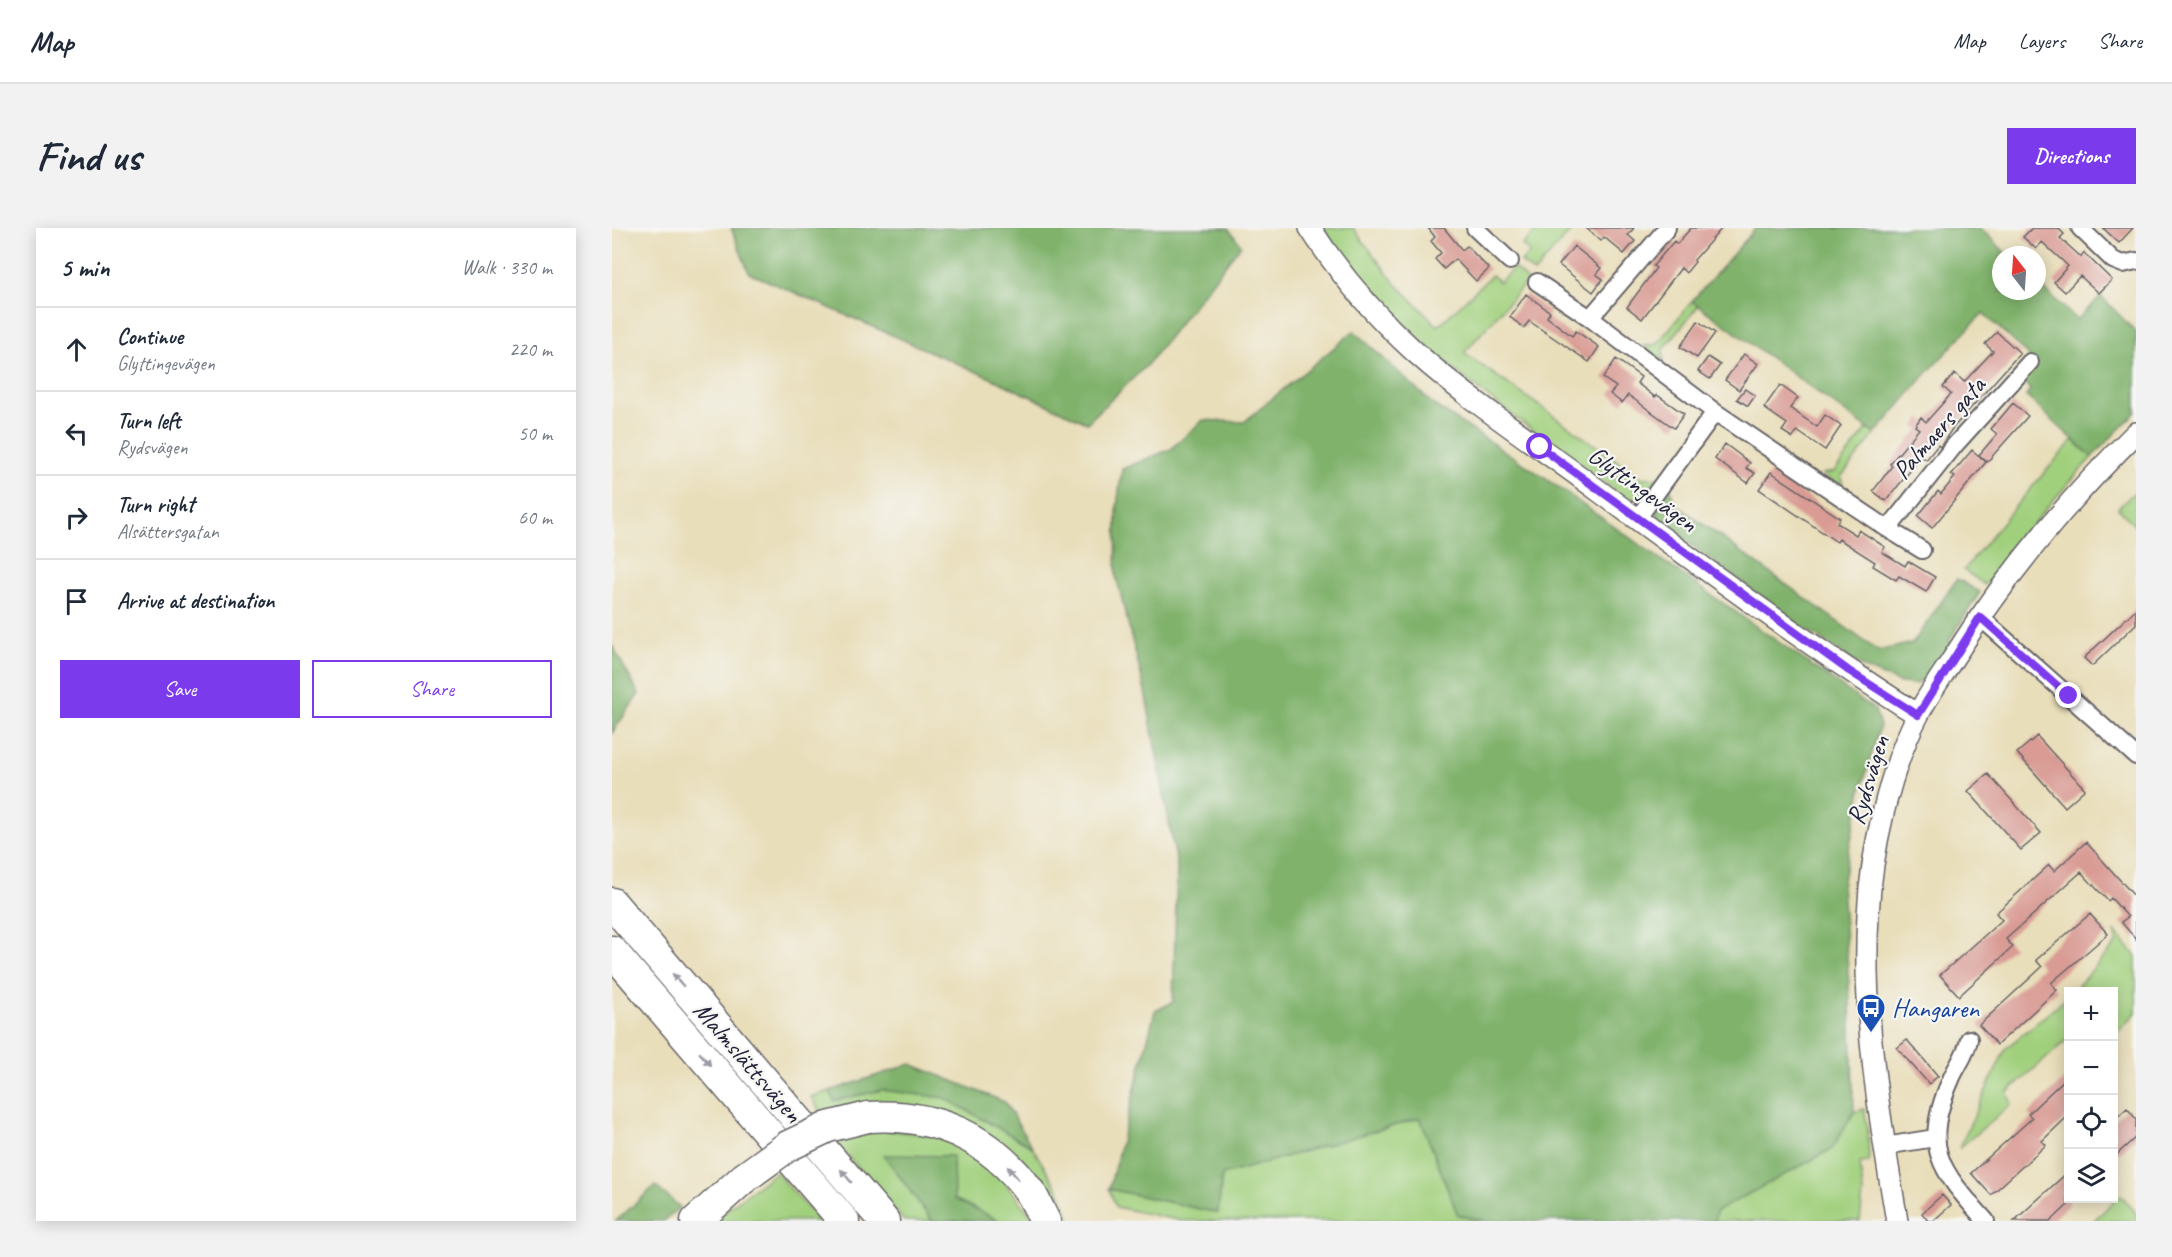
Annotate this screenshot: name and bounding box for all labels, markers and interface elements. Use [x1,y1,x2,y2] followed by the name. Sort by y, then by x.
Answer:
[30,24,73,59] text: Map
[1953,28,1986,54] text: Map
[2019,28,2065,54] text: Layers
[2098,28,2142,54] text: Share
[2007,128,2136,184] button: Directions
[36,130,141,183] text: Find us
[1992,246,2046,300] north arrow
[60,251,109,284] text: 5 min
[462,255,552,280] text: Walk · 330 m
[117,323,183,351] text: Continue
[60,333,93,366] icon: ahead
[509,337,552,362] text: 220 m
[117,351,215,376] text: Glyttingevägen
[1885,369,1994,486] street label: Palmaers gata
[117,407,181,435] text: Turn left
[60,417,93,450] icon: left
[518,421,552,446] text: 50 m
[1526,433,1552,459] route start
[117,435,187,460] text: Rydsvägen
[1582,438,1704,540] street label: Glyttingevägen
[117,491,194,519] text: Turn right
[60,501,93,534] icon: right
[518,505,552,530] text: 60 m
[117,519,219,544] text: Alsättersgatan
[60,585,93,618] icon: arrive
[117,587,274,615] text: Arrive at destination
[60,660,300,718] button: Save
[312,660,552,718] button: Share
[2055,682,2081,708] route end
[1839,731,1897,829] street label: Rydsvägen
[672,972,685,988] one-way arrow
[2064,987,2118,1203] map controls
[2064,987,2118,1041] button: +
[1855,992,1887,1034] bus stop icon: Hangaren
[1892,992,1980,1025] place label: Hangaren
[686,994,810,1130] street label: Malmslättsvägen
[2064,1041,2118,1095] button: −
[698,1051,711,1066] one-way arrow
[2064,1095,2118,1149] button: locate
[2064,1149,2118,1203] button: layers
[1007,1166,1020,1181] one-way arrow
[839,1169,853,1184] one-way arrow

